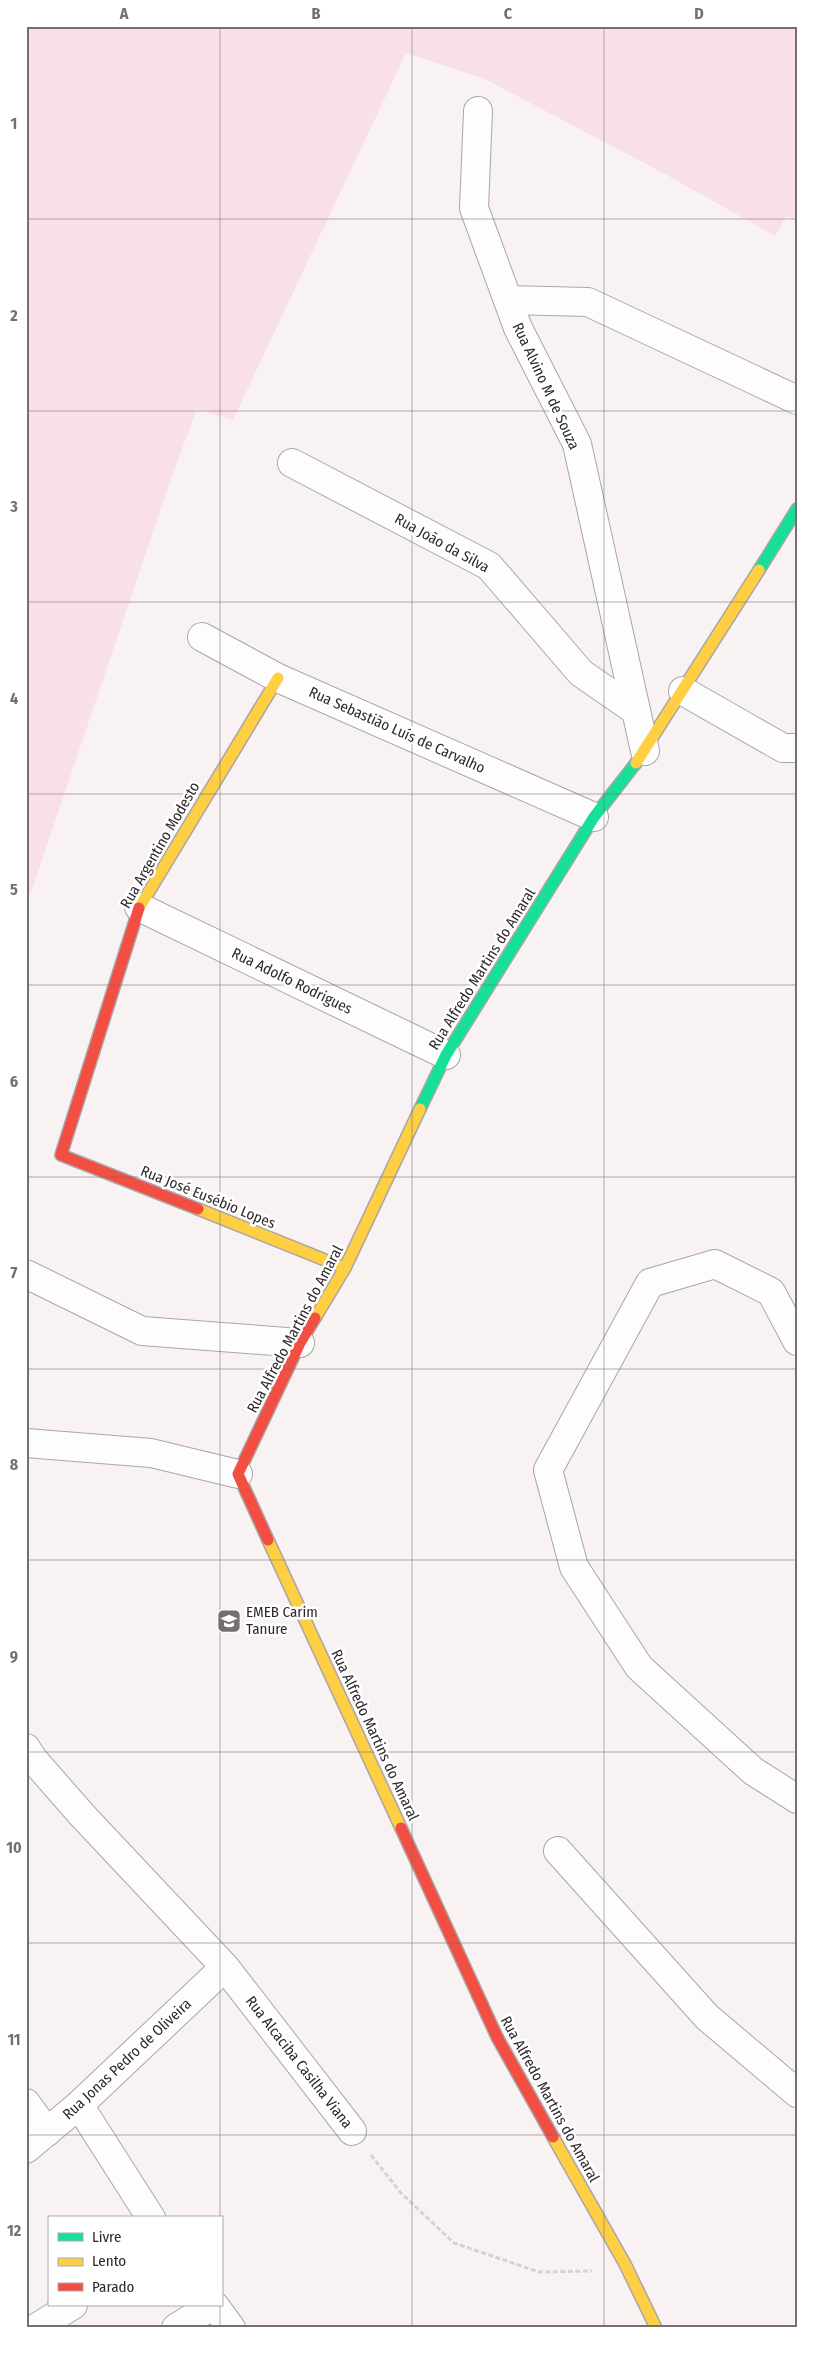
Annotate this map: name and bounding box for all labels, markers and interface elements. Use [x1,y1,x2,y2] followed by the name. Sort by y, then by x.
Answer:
[119,4,129,23] text: A
[312,4,321,23] text: B
[504,4,513,23] text: C
[694,4,704,23] text: D
[11,114,17,133] text: 1
[9,306,18,325] text: 2
[509,320,583,452] street label: Rua Alvino M de Souza
[9,497,18,516] text: 3
[392,510,492,576] street label: Rua João da Silva
[306,683,488,777] street label: Rua Sebastião Luís de Carvalho
[10,689,18,708] text: 4
[116,779,204,911] street label: Rua Argentino Modesto
[10,880,18,899] text: 5
[425,885,539,1053] street label: Rua Alfredo Martins do Amaral
[229,944,355,1018] street label: Rua Adolfo Rodrigues
[10,1072,18,1091] text: 6
[138,1162,278,1232] street label: Rua José Eusébio Lopes
[243,1242,347,1416] street label: Rua Alfredo Martins do Amaral
[11,1263,18,1282] text: 7
[10,1455,19,1474] text: 8
[246,1603,318,1638] place label: EMEB Carim Tanure
[216,1608,242,1634] school or university icon: EMEB Carim Tanure
[327,1646,423,1824] street label: Rua Alfredo Martins do Amaral
[10,1647,18,1666] text: 9
[6,1838,22,1857] text: 10
[242,1992,356,2132] street label: Rua Alcaciba Casilha Viana
[59,1995,195,2123] street label: Rua Jonas Pedro de Oliveira
[497,2013,603,2185] street label: Rua Alfredo Martins do Amaral
[7,2030,21,2049] text: 11
[48,2216,222,2306] legend
[7,2221,22,2240] text: 12
[92,2228,121,2246] text: Livre
[92,2252,126,2270] text: Lento
[92,2278,135,2296] text: Parado

